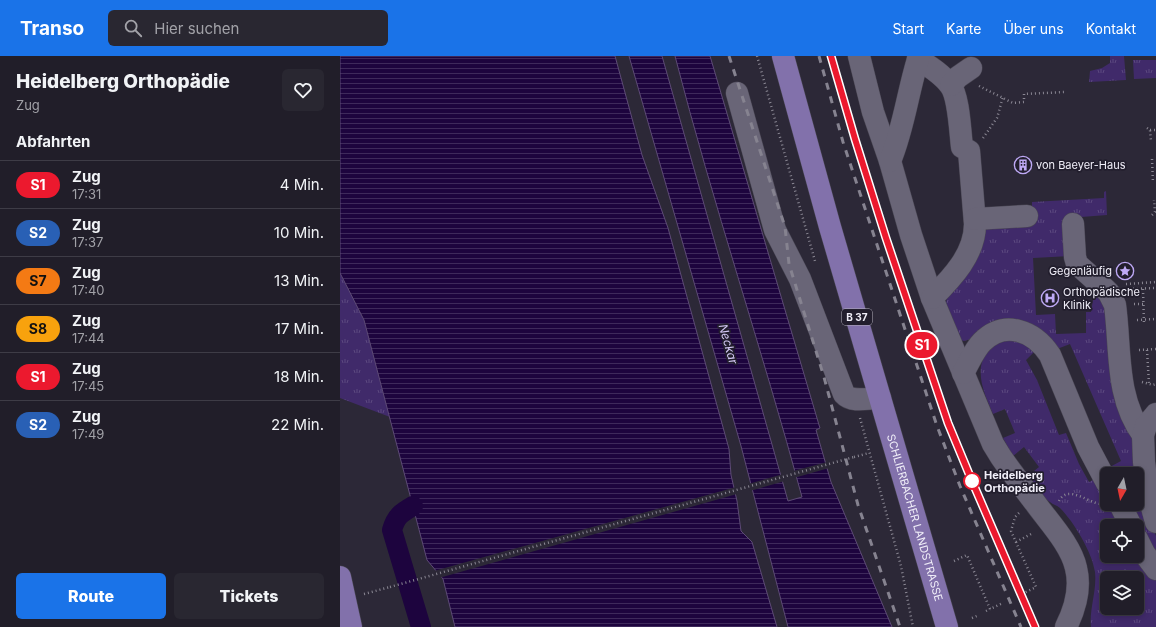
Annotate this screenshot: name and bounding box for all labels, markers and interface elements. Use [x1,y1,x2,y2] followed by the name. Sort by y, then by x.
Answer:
[108,10,388,46] search box
[20,17,84,40] text: Transo
[122,17,144,39] icon: search
[154,19,239,38] text: Hier suchen
[892,20,924,37] text: Start
[946,20,981,37] text: Karte
[1003,20,1064,37] text: Über uns
[1086,20,1136,37] text: Kontakt
[282,69,324,111] button: heart
[16,70,230,93] text: Heidelberg Orthopädie
[16,97,40,113] text: Zug
[16,132,90,151] text: Abfahrten
[1013,155,1033,175] building icon: von Baeyer-Haus
[1036,158,1126,172] place label: von Baeyer-Haus
[72,167,101,186] text: Zug
[280,175,324,194] text: 4 Min.
[30,176,46,193] text: S1
[72,186,101,202] text: 17:31
[72,215,101,234] text: Zug
[274,223,324,242] text: 10 Min.
[29,224,47,241] text: S2
[72,234,103,250] text: 17:37
[1115,261,1135,281] place icon: Gegenläufig
[72,263,101,282] text: Zug
[1049,264,1112,278] place label: Gegenläufig
[274,271,324,290] text: 13 Min.
[29,272,47,289] text: S7
[72,282,105,298] text: 17:40
[1063,285,1140,312] place label: Orthopädische Klinik
[1040,288,1060,308] hospital icon: Orthopädische Klinik
[842,309,872,325] road number: B 37
[72,311,101,330] text: Zug
[275,319,324,338] text: 17 Min.
[29,320,47,337] text: S8
[716,322,741,366] water label: Neckar
[72,330,105,346] text: 17:44
[904,332,940,358] line badge: S1
[914,336,930,353] text: S1
[72,359,101,378] text: Zug
[274,367,324,386] text: 18 Min.
[30,368,46,385] text: S1
[72,378,104,394] text: 17:45
[72,407,101,426] text: Zug
[271,415,324,434] text: 22 Min.
[29,416,47,433] text: S2
[72,426,104,442] text: 17:49
[884,432,946,603] street label: SCHLIERBACHER LANDSTRASSE
[1100,467,1144,511] north arrow
[1100,467,1144,615] map controls
[984,468,1045,495] place label: Heidelberg Orthopädie
[963,472,981,490] marker: Heidelberg Orthopädie
[1100,519,1144,563] button: locate
[1100,571,1144,615] button: layers
[16,573,166,619] button: Route
[174,573,324,619] button: Tickets

